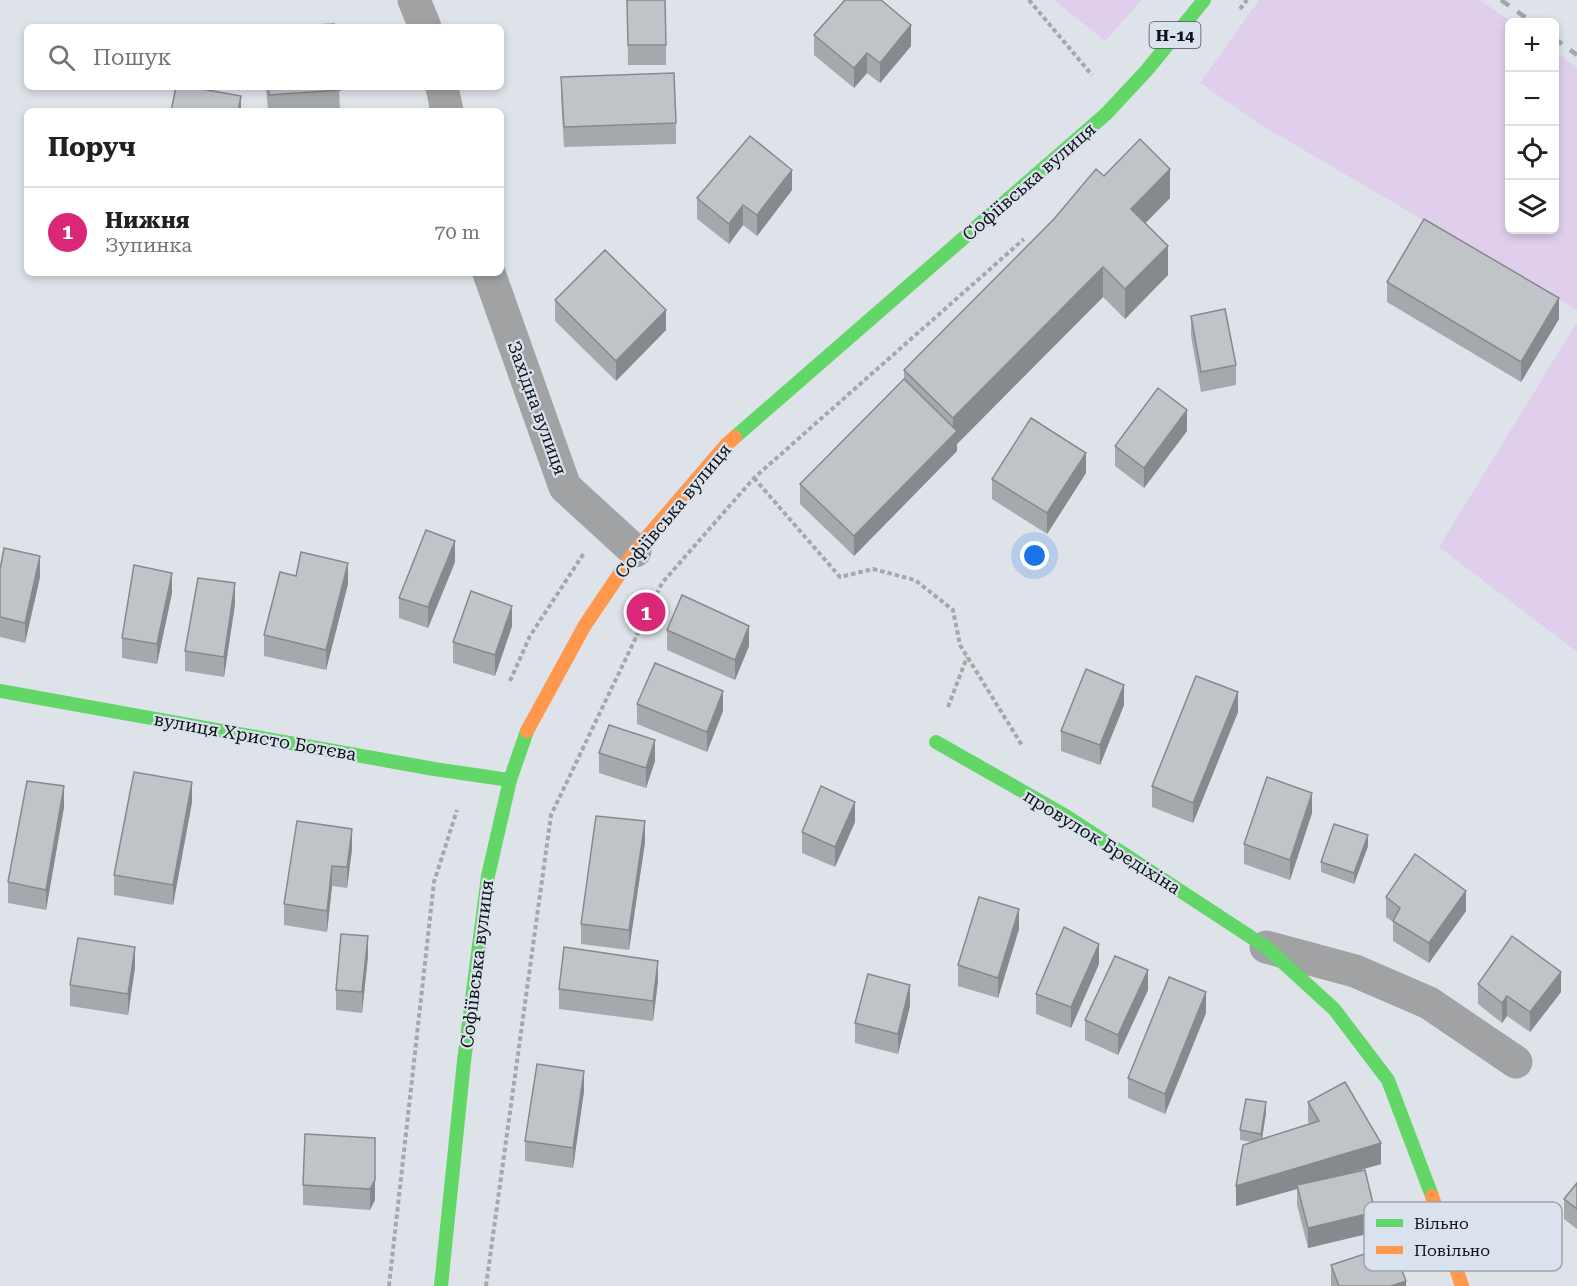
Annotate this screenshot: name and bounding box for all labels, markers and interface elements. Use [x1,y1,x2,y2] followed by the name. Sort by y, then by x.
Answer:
[1505,18,1559,234] map controls
[1505,18,1559,72] button: +
[1150,22,1200,48] road number: Н-14
[24,24,504,90] search box
[45,41,78,74] icon: search
[93,45,171,70] text: Пошук
[1505,72,1559,126] button: −
[958,118,1100,245] street label: Софіївська вулиця
[1505,126,1559,180] button: locate
[48,132,136,162] text: Поруч
[1505,180,1559,234] button: layers
[105,208,190,233] text: Нижня
[62,220,73,244] text: 1
[434,220,480,244] text: 70 m
[105,233,192,257] text: Зупинка
[503,338,571,478] street label: Західна вулиця
[610,439,735,582] street label: Софіївська вулиця
[1020,541,1049,570] your location
[626,590,666,634] pin: 1
[152,708,358,765] street label: вулиця Христо Ботєва
[1020,785,1185,899] street label: провулок Бредіхіна
[456,879,497,1049] street label: Софіївська вулиця
[1364,1202,1562,1271] legend
[1414,1214,1469,1233] text: Вільно
[1414,1241,1490,1260] text: Повільно

